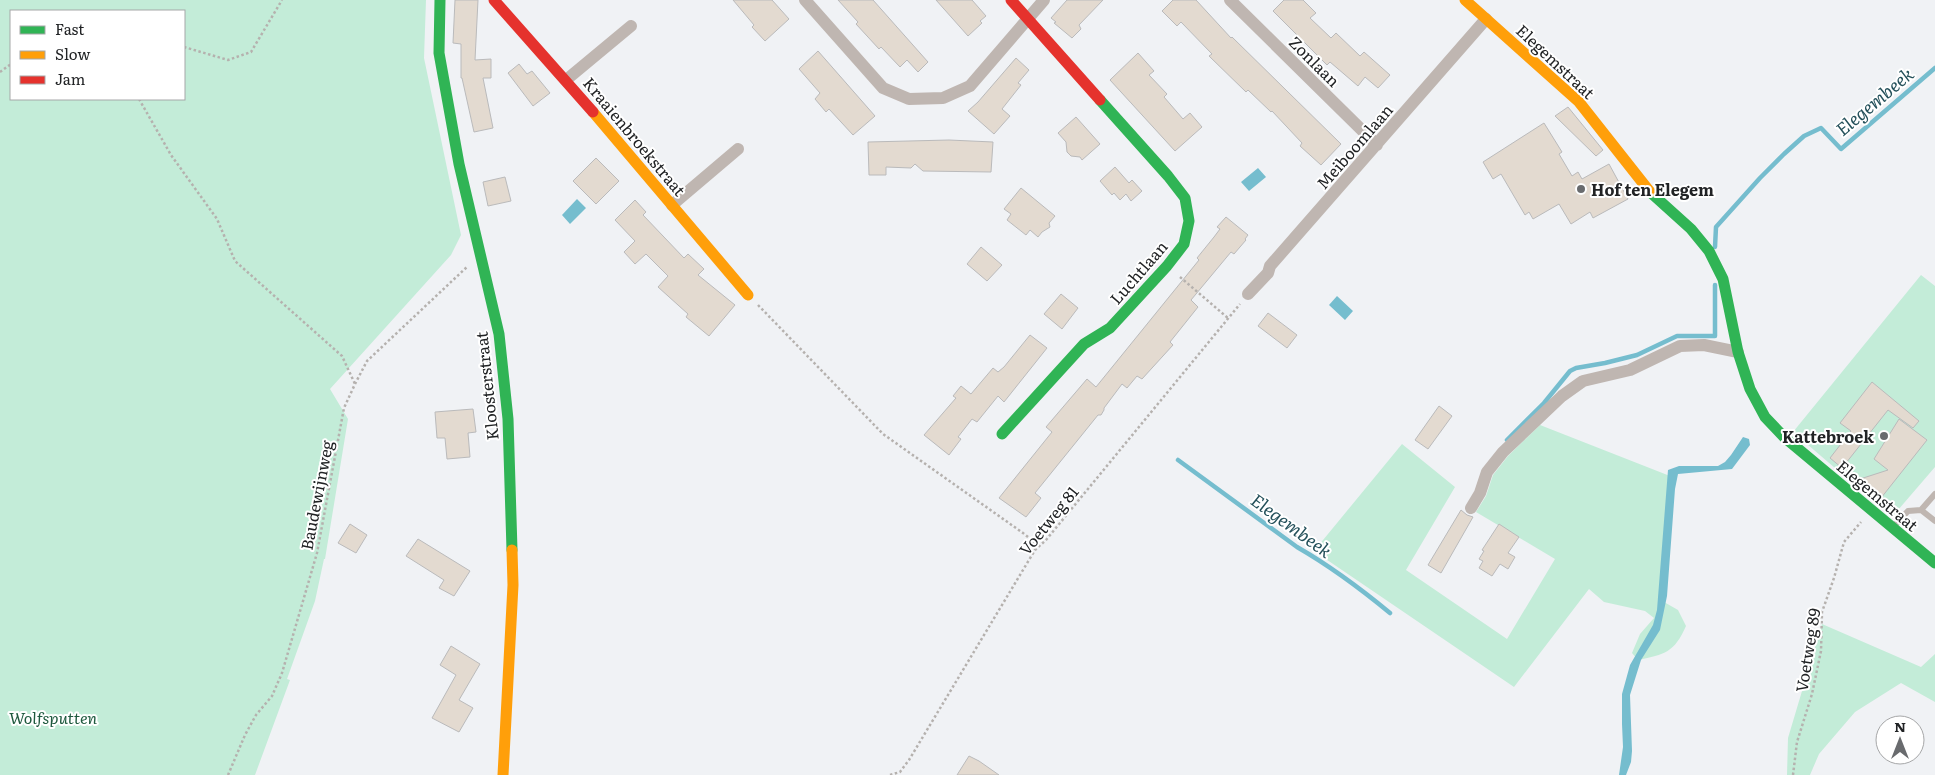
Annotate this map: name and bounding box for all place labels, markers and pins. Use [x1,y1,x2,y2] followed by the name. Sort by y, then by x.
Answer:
[1591,177,1714,201] place label: Hof ten Elegem
[1575,183,1587,195] marker: Hof ten Elegem
[1782,424,1874,448] place label: Kattebroek
[1878,430,1890,442] marker: Kattebroek

